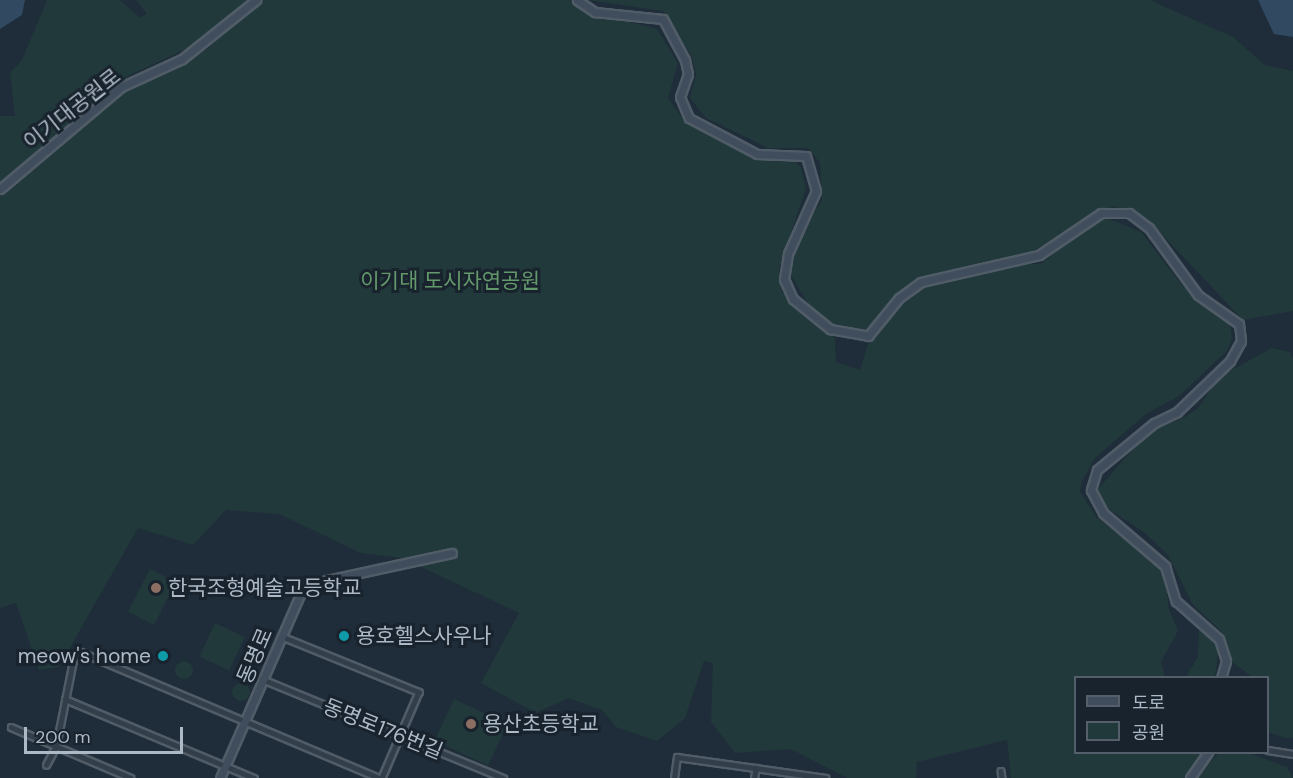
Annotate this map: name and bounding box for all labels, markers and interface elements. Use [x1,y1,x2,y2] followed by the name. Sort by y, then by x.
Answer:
[19,63,125,155] street label: 이기대공원로
[360,268,540,294] park label: 이기대 도시자연공원
[168,575,361,601] place label: 한국조형예술고등학교
[149,581,163,595] marker: 한국조형예술고등학교
[356,623,491,649] place label: 용호헬스사우나
[232,624,278,688] street label: 동명로
[337,629,351,643] marker: 용호헬스사우나
[18,643,151,669] place label: meow's home
[156,649,170,663] marker: meow's home
[1074,676,1269,754] legend
[1132,691,1165,715] text: 도로
[319,694,447,764] street label: 동명로176번길
[483,711,599,737] place label: 용산초등학교
[27,715,186,753] scale bar
[464,717,478,731] marker: 용산초등학교
[1132,721,1165,745] text: 공원
[35,725,91,749] text: 200 m

